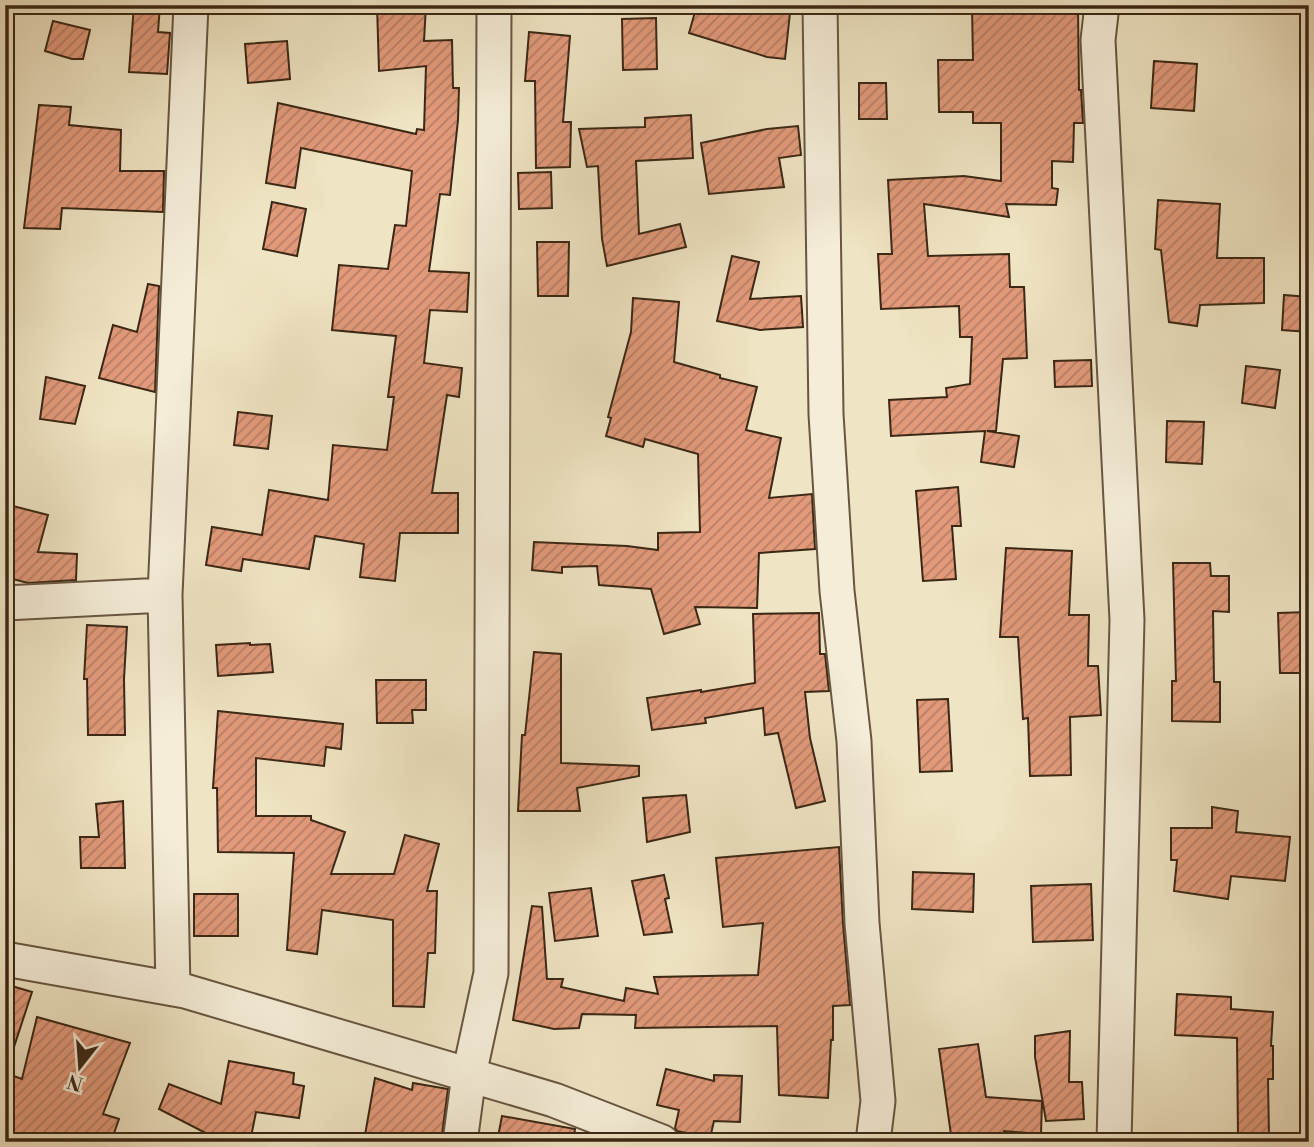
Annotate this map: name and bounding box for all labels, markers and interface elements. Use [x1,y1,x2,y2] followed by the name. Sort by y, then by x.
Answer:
[46,1032,116,1102] north arrow
[65,1069,86,1096] text: N

